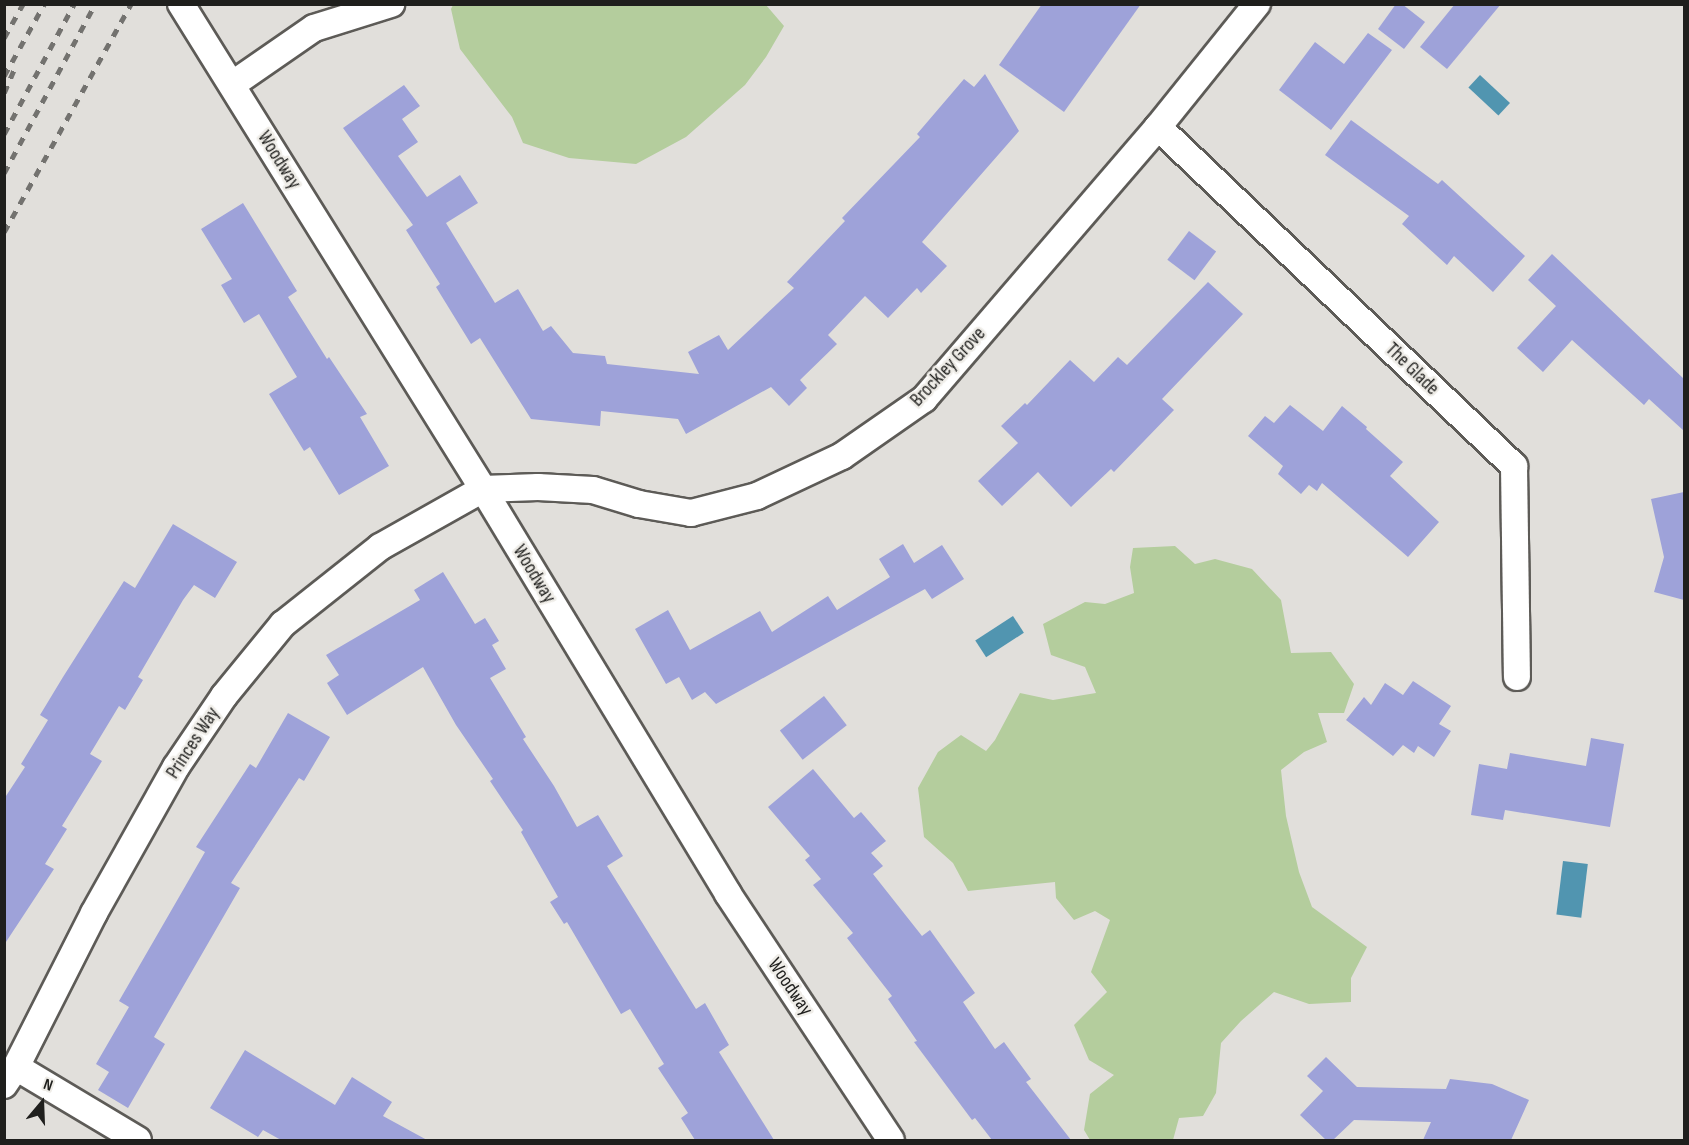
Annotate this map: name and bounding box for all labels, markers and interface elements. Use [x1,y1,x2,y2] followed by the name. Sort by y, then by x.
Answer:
[252,127,306,193] street label: Woodway
[905,322,991,412] street label: Brockley Grove
[1380,338,1444,400] street label: The Glade
[507,540,561,608] street label: Woodway
[161,703,225,783] street label: Princes Way
[762,954,818,1020] street label: Woodway
[12,1073,72,1133] north arrow
[41,1075,55,1096] text: N

